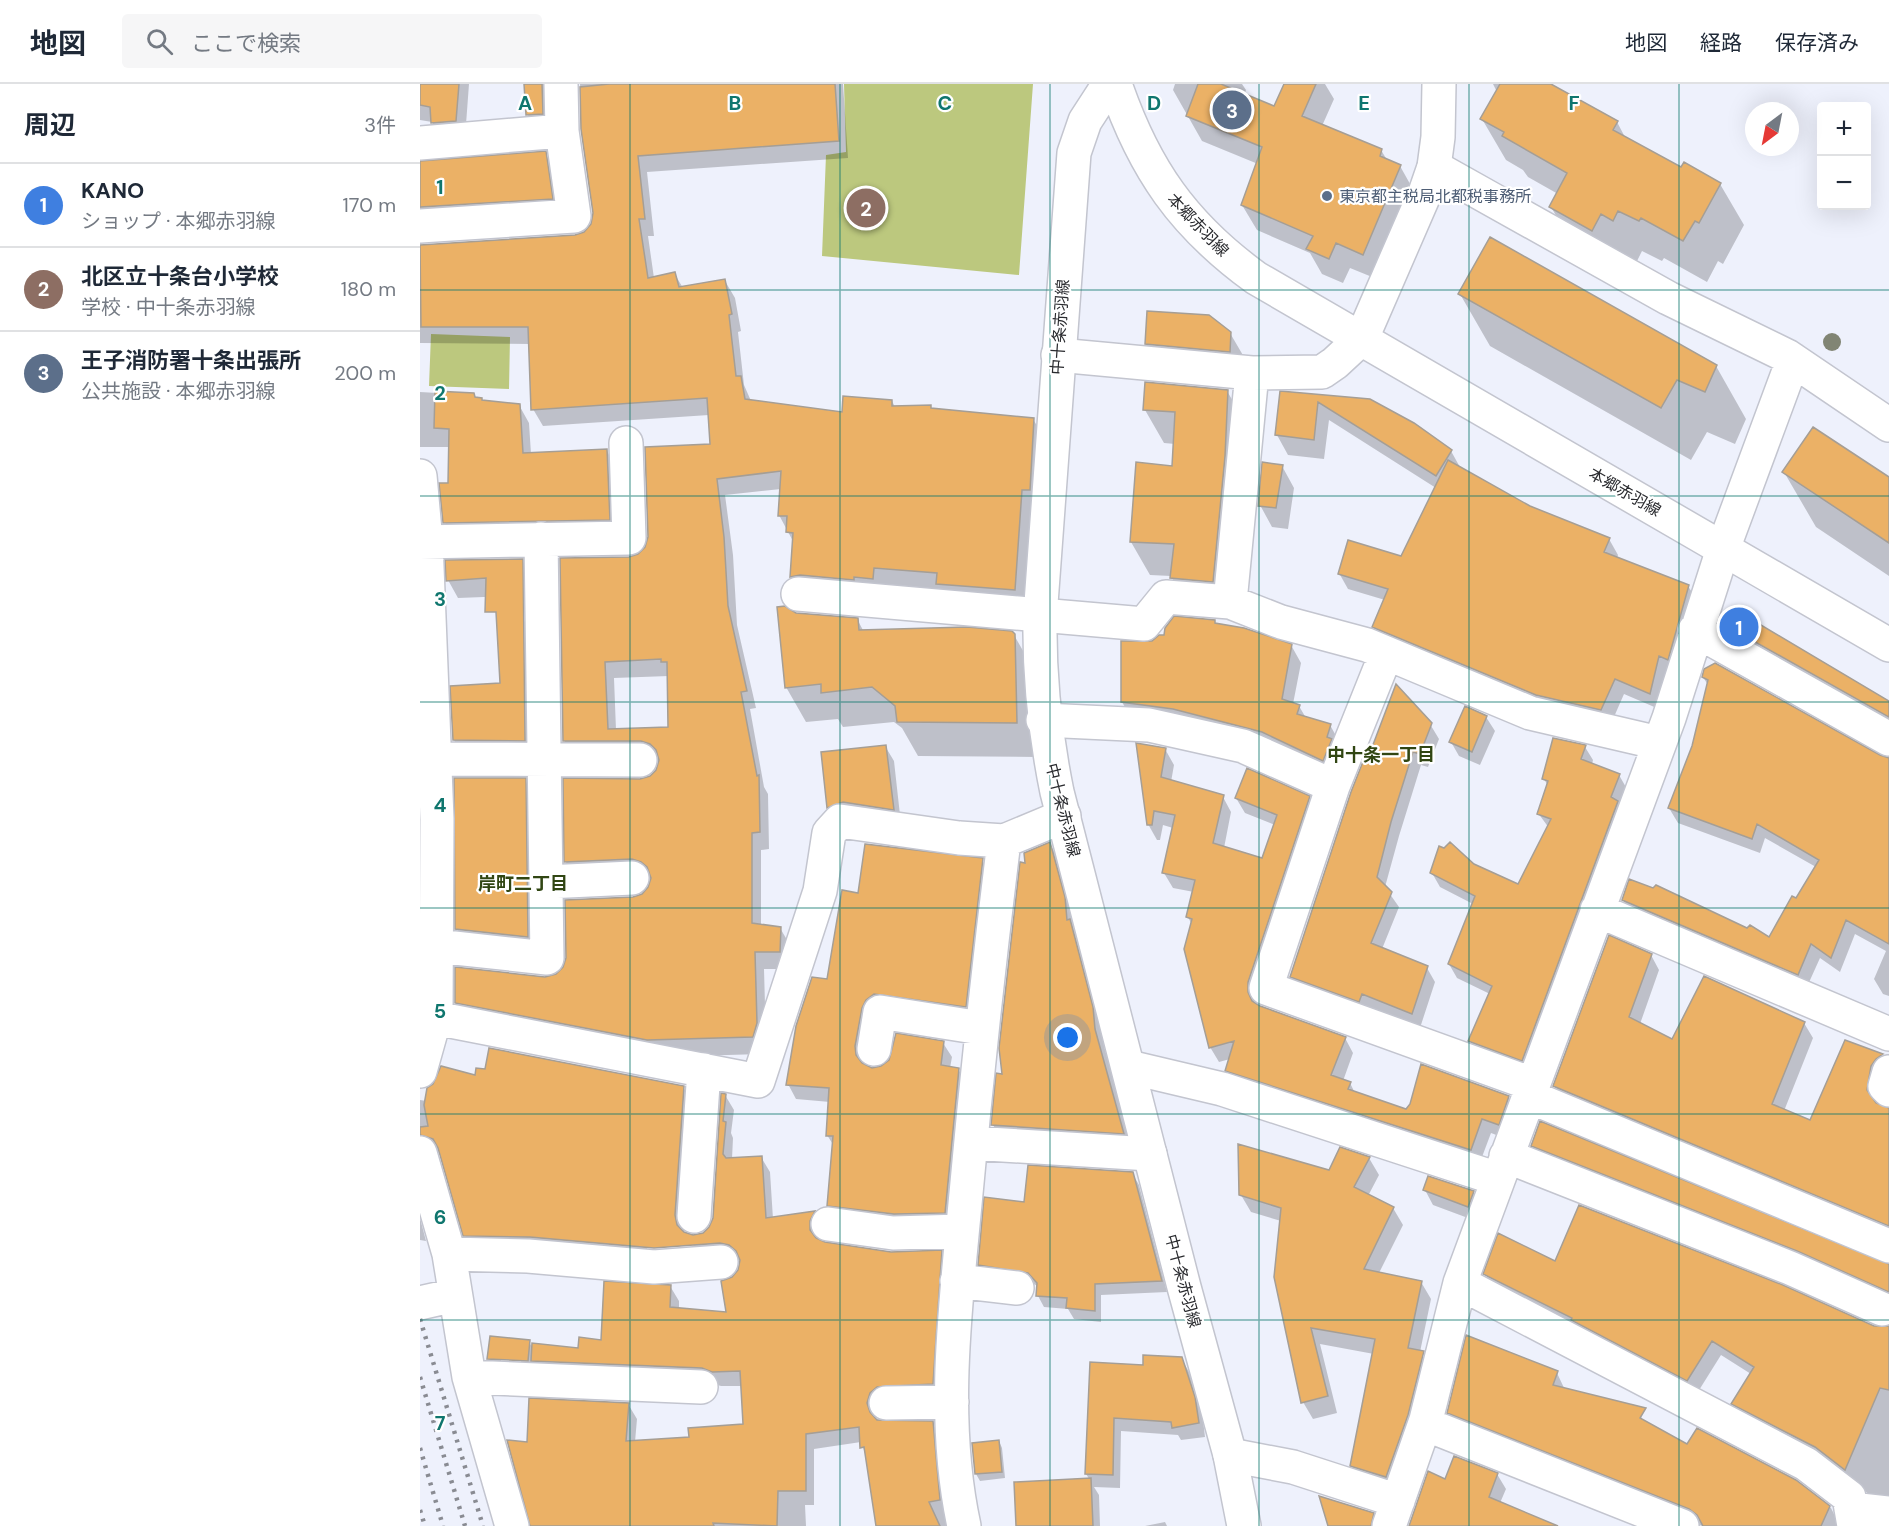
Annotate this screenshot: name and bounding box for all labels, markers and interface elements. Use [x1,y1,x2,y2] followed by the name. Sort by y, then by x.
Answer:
[122,14,542,68] search box
[30,25,86,62] text: 地図
[143,25,176,58] icon: search
[191,29,301,58] text: ここで検索
[1625,29,1667,57] text: 地図
[1700,29,1742,57] text: 経路
[1775,29,1859,57] text: 保存済み
[1212,87,1252,132] pin: 3
[518,90,532,116] text: A
[729,90,741,116] text: B
[938,90,952,116] text: C
[1147,90,1161,116] text: D
[1358,90,1370,116] text: E
[1568,90,1580,116] text: F
[1745,102,1799,156] north arrow
[1817,102,1871,210] map controls
[1817,102,1871,156] button: +
[24,108,76,142] text: 周辺
[364,112,396,138] text: 3件
[1817,156,1871,210] button: −
[436,174,444,200] text: 1
[81,176,144,205] text: KANO
[846,186,886,230] pin: 2
[1339,186,1531,207] place label: 東京都主税局北都税事務所
[1163,189,1233,261] street label: 本郷赤羽線
[1320,189,1334,203] marker: 東京都主税局北都税事務所
[40,192,47,218] text: 1
[343,192,396,218] text: 170 m
[81,208,276,234] text: ショップ · 本郷赤羽線
[81,262,279,291] text: 北区立十条台小学校
[38,276,49,302] text: 2
[341,276,396,302] text: 180 m
[1046,278,1074,376] street label: 中十条赤羽線
[81,294,256,320] text: 学校 · 中十条赤羽線
[81,346,301,375] text: 王子消防署十条出張所
[37,360,50,386] text: 3
[334,360,396,386] text: 200 m
[81,378,276,404] text: 公共施設 · 本郷赤羽線
[434,380,446,406] text: 2
[1585,463,1665,521] street label: 本郷赤羽線
[434,586,446,612] text: 3
[1720,604,1758,650] pin: 1
[1327,743,1435,767] district label: 中十条一丁目
[1041,761,1085,859] street label: 中十条赤羽線
[434,792,447,818] text: 4
[478,872,568,896] district label: 岸町二丁目
[434,998,446,1024] text: 5
[1053,1023,1082,1052] your location
[434,1204,446,1230] text: 6
[1160,1232,1206,1330] street label: 中十条赤羽線
[435,1410,446,1436] text: 7

